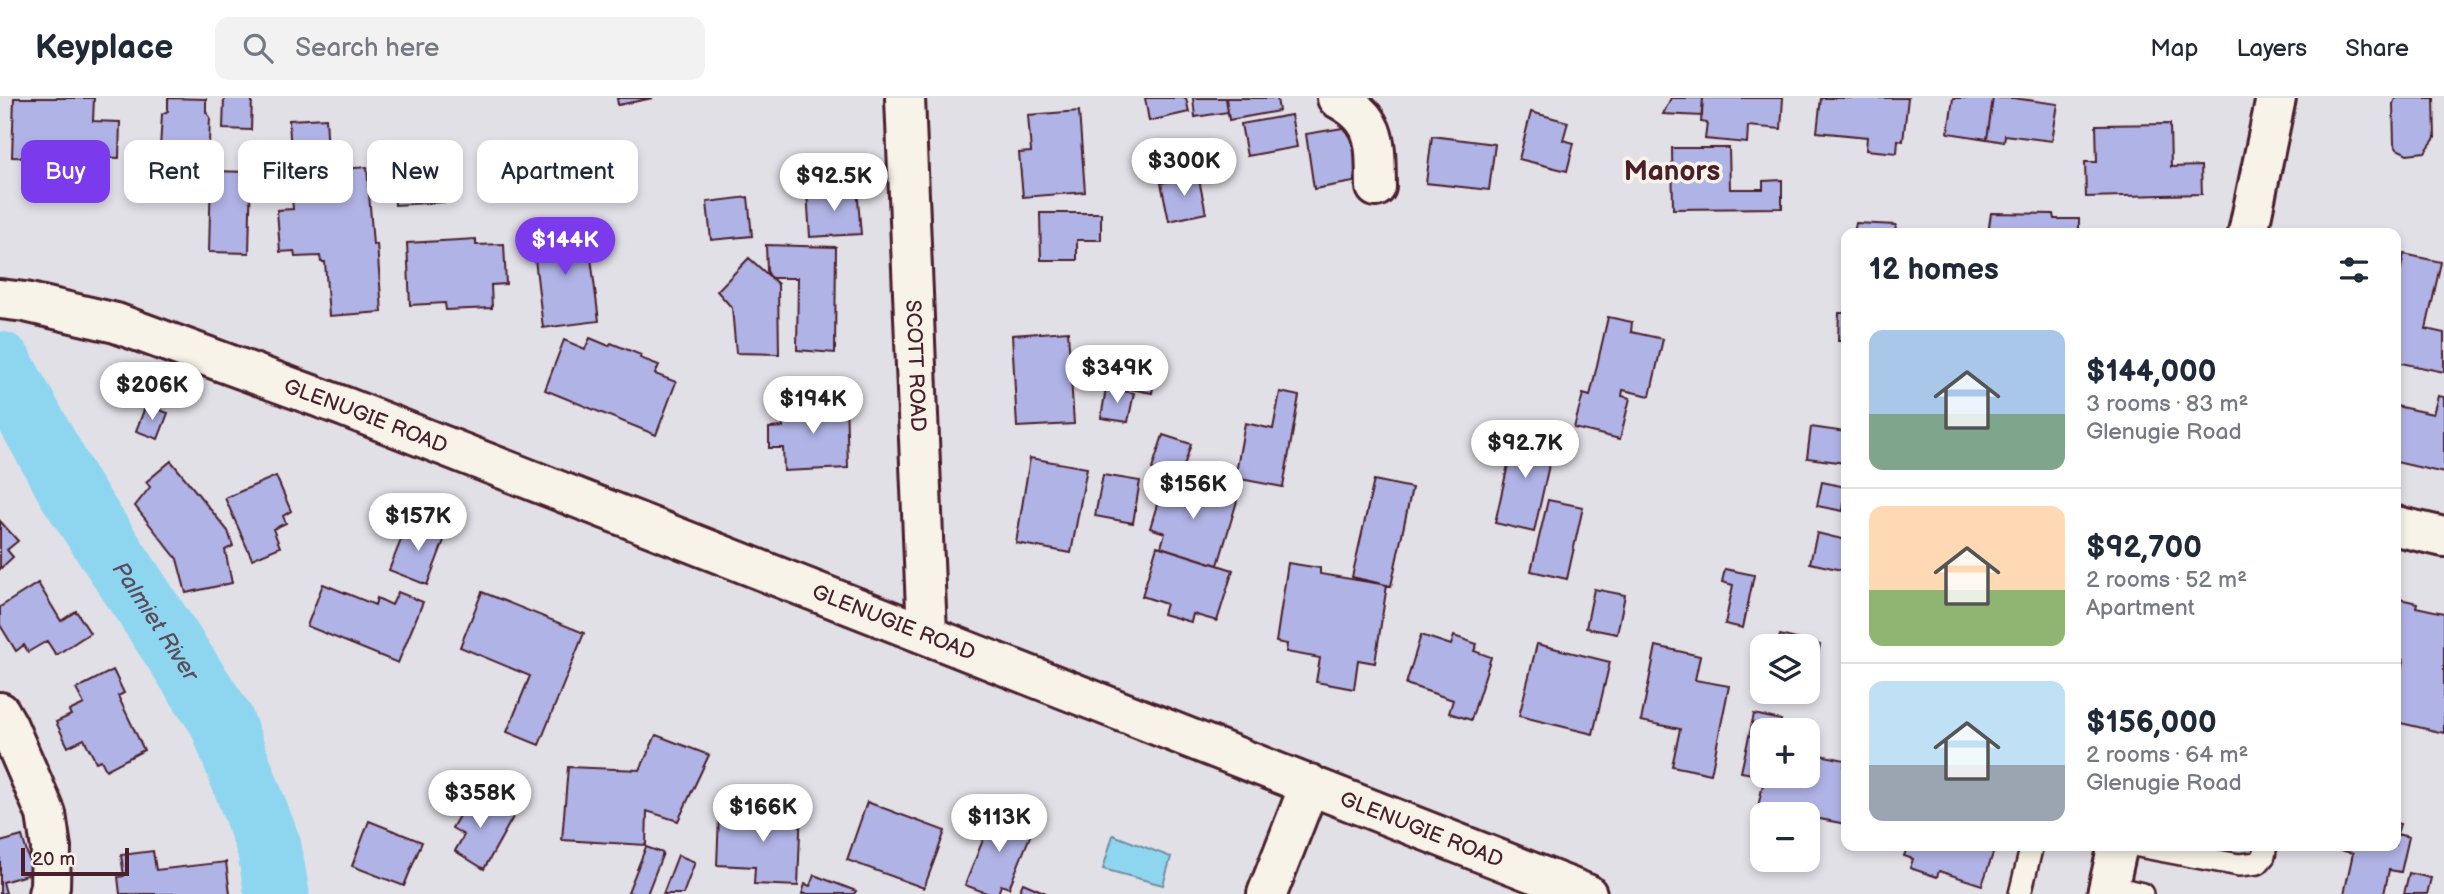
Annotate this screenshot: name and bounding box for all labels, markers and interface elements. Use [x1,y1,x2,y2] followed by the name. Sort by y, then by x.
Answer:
[215,17,705,80] search box
[35,28,173,68] text: Keyplace
[239,29,277,67] icon: search
[295,33,439,64] text: Search here
[2150,34,2198,63] text: Map
[2236,34,2307,63] text: Layers
[2345,34,2409,63] text: Share
[1135,139,1233,198] pin: $300K
[21,140,110,203] chip: Buy
[124,140,224,203] chip: Rent
[238,140,353,203] chip: Filters
[367,140,463,203] chip: New
[477,140,638,203] chip: Apartment
[1148,147,1220,175] text: $300K
[777,153,891,213] pin: $92.5K
[1624,155,1720,188] district label: Manors
[796,162,872,190] text: $92.5K
[516,218,614,277] pin: $144K
[531,226,599,254] text: $144K
[2335,251,2373,289] icon: filters
[1869,252,1999,288] text: 12 homes
[900,299,931,432] street label: SCOTT ROAD
[1068,345,1166,405] pin: $349K
[1081,354,1153,382] text: $349K
[2086,354,2216,390] text: $144,000
[1925,358,2009,442] icon: home
[103,362,201,422] pin: $206K
[116,371,188,399] text: $206K
[280,374,451,459] street label: GLENUGIE ROAD
[764,376,862,436] pin: $194K
[779,385,847,413] text: $194K
[2086,390,2248,418] text: 3 rooms · 83 m²
[2086,418,2242,446] text: Glenugie Road
[1468,420,1582,480] pin: $92.7K
[1487,429,1563,457] text: $92.7K
[1144,462,1242,521] pin: $156K
[1159,470,1227,498] text: $156K
[369,494,467,553] pin: $157K
[385,502,451,530] text: $157K
[2086,530,2202,566] text: $92,700
[1925,534,2009,618] icon: home
[106,557,205,688] water label: Palmiet River
[2086,566,2247,594] text: 2 rooms · 52 m²
[809,579,979,666] street label: GLENUGIE ROAD
[2086,594,2195,622] text: Apartment
[1750,634,1820,872] map controls
[1750,634,1820,704] button: layers
[2086,705,2217,741] text: $156,000
[1925,709,2009,793] icon: home
[1750,718,1820,788] button: +
[2086,741,2248,769] text: 2 rooms · 64 m²
[2086,769,2242,797] text: Glenugie Road
[431,770,529,830] pin: $358K
[444,779,516,807] text: $358K
[714,784,812,844] pin: $166K
[1336,786,1507,873] street label: GLENUGIE ROAD
[729,793,797,821] text: $166K
[950,794,1048,854] pin: $113K
[1750,802,1820,872] button: −
[967,803,1031,831] text: $113K
[21,845,130,877] scale bar
[32,848,75,871] text: 20 m

